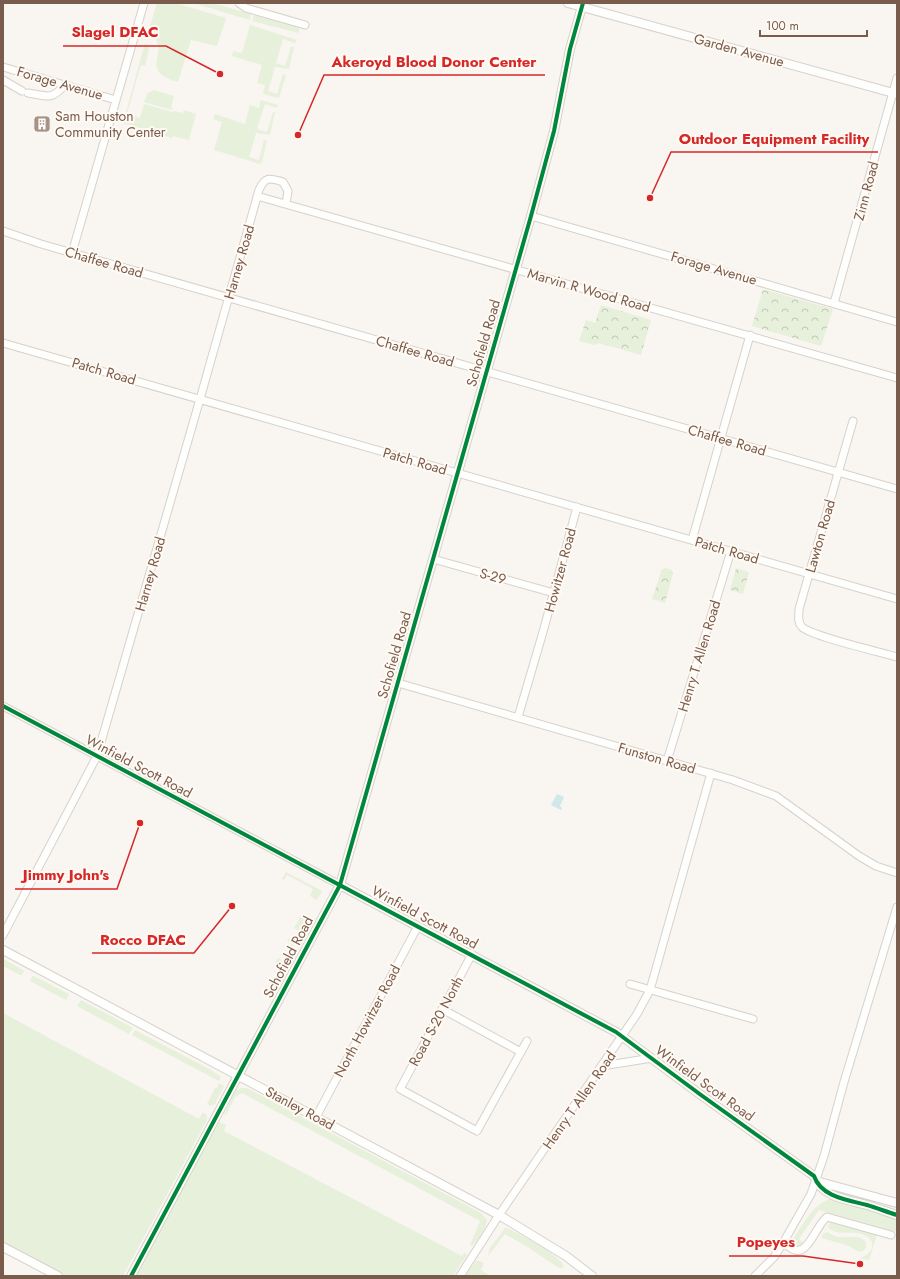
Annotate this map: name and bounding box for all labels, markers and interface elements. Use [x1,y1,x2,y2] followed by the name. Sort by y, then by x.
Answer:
[760,12,867,38] scale bar
[766,17,799,35] text: 100 m
[63,19,166,46] callout: Slagel DFAC
[71,21,159,43] text: Slagel DFAC
[692,28,786,72] street label: Garden Avenue
[324,48,545,75] callout: Akeroyd Blood Donor Center
[331,51,537,73] text: Akeroyd Blood Donor Center
[15,61,105,105] street label: Forage Avenue
[55,106,166,142] place label: Sam Houston Community Center
[32,114,52,134] building icon: Sam Houston Community Center
[671,125,878,152] callout: Outdoor Equipment Facility
[679,128,870,150] text: Outdoor Equipment Facility
[849,159,883,223] street label: Zinn Road
[219,222,259,302] street label: Harney Road
[63,241,145,283] street label: Chaffee Road
[669,246,759,290] street label: Forage Avenue
[525,263,653,317] street label: Marvin R Wood Road
[461,297,505,389] street label: Schofield Road
[374,330,456,372] street label: Chaffee Road
[70,352,138,390] street label: Patch Road
[686,419,768,461] street label: Chaffee Road
[381,442,449,480] street label: Patch Road
[800,497,840,575] street label: Lawton Road
[539,526,581,614] street label: Howitzer Road
[693,531,761,569] street label: Patch Road
[130,534,170,614] street label: Harney Road
[477,563,509,589] street label: S-29
[673,598,725,714] street label: Henry T Allen Road
[372,609,416,701] street label: Schofield Road
[82,729,196,803] street label: Winfield Scott Road
[616,737,698,779] street label: Funston Road
[15,862,117,889] callout: Jimmy John's
[20,864,109,886] text: Jimmy John's
[368,880,482,954] street label: Winfield Scott Road
[258,913,318,1001] street label: Schofield Road
[92,926,194,953] callout: Rocco DFAC
[100,929,186,951] text: Rocco DFAC
[329,961,405,1081] street label: North Howitzer Road
[404,972,468,1070] street label: Road S-20 North
[651,1040,759,1126] street label: Winfield Scott Road
[538,1047,620,1153] street label: Henry T Allen Road
[262,1081,338,1135] street label: Stanley Road
[729,1229,803,1256] callout: Popeyes
[737,1231,795,1253] text: Popeyes

